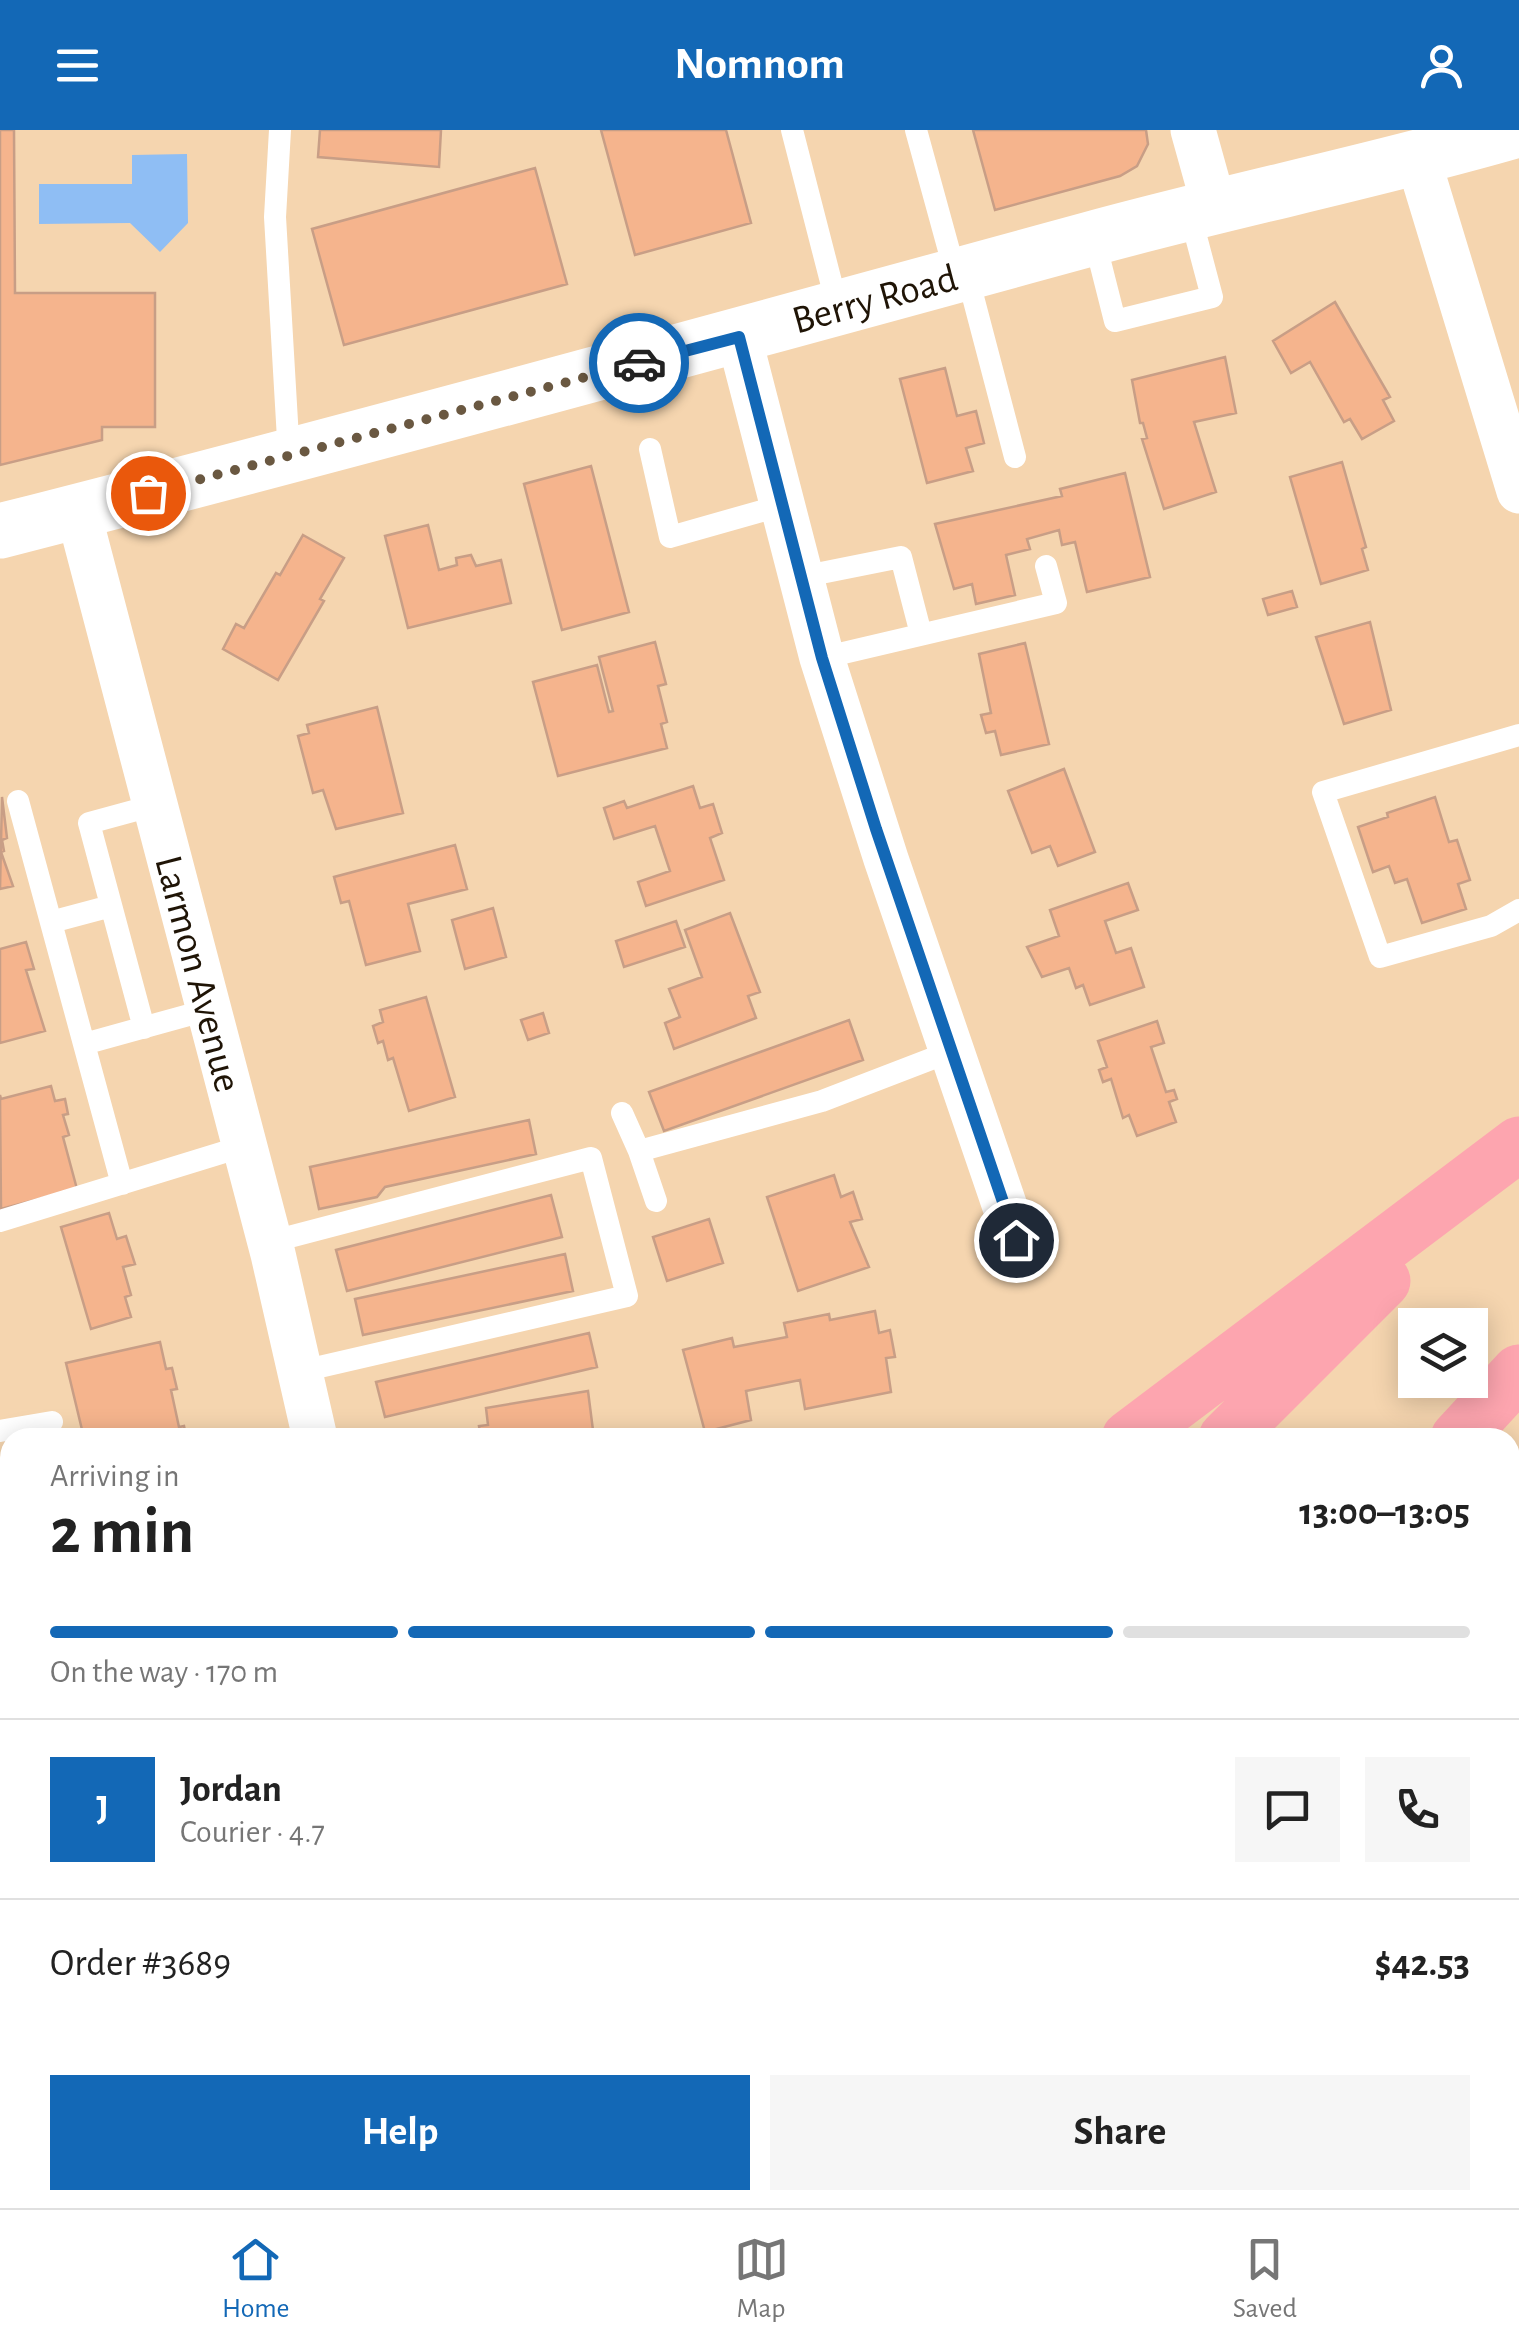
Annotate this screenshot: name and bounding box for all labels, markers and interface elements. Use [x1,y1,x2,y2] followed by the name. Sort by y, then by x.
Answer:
[50,38,105,93] icon: menu
[1414,38,1469,93] icon: person
[674,42,845,87] text: Nomnom
[788,258,962,341] street label: Berry Road
[589,313,689,413] courier
[612,336,667,391] icon: car
[106,451,191,536] pin
[121,466,176,521] icon: bag
[147,851,248,1096] street label: Larmon Avenue
[974,1198,1059,1283] pin
[989,1213,1044,1268] icon: home
[1398,1308,1488,1398] map controls
[1398,1308,1488,1398] button: layers
[50,1460,179,1492] text: Arriving in
[1299,1494,1470,1532] text: 13:00–13:05
[50,1500,194,1565] text: 2 min
[50,1656,278,1688] text: On the way · 170 m
[1235,1757,1340,1862] button: chat
[1365,1757,1470,1862] button: phone
[180,1771,282,1809] text: Jordan
[96,1790,109,1828] text: J
[180,1816,325,1848] text: Courier · 4.7
[50,1945,231,1983] text: Order #3689
[1374,1945,1470,1983] text: $42.53
[50,2075,750,2190] button: Help
[770,2075,1470,2190] button: Share
[222,2232,289,2326] tab: Home
[734,2232,789,2326] tab: Map
[1233,2232,1297,2326] tab: Saved

